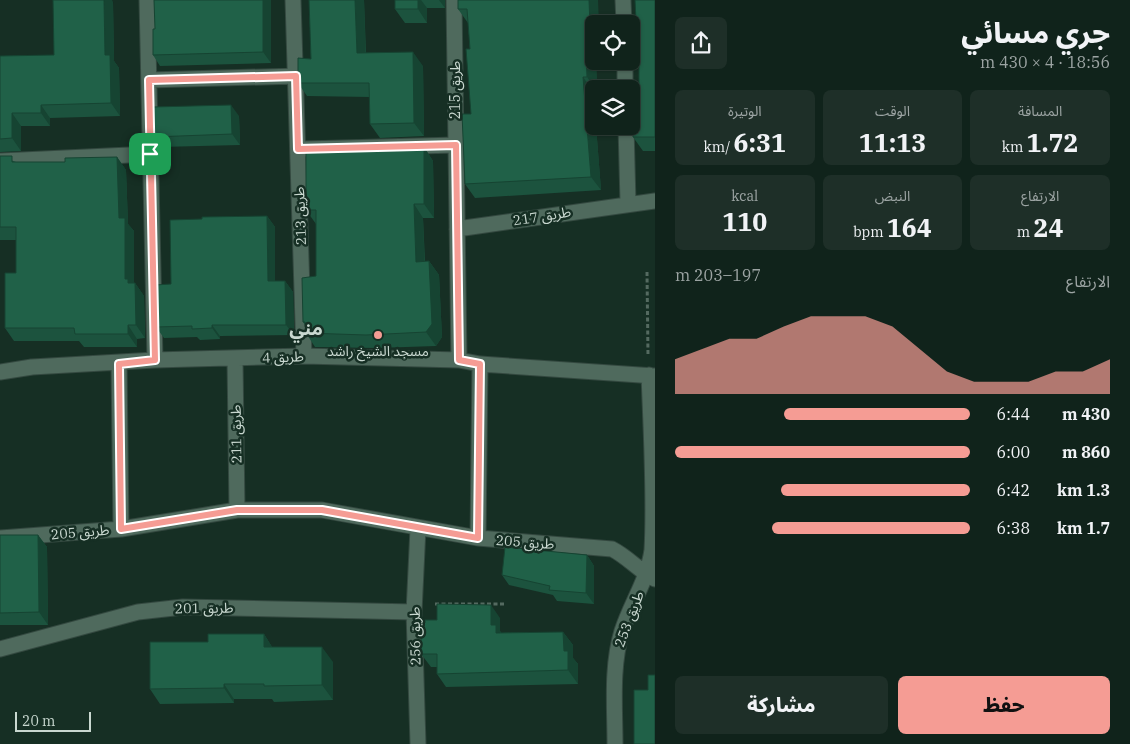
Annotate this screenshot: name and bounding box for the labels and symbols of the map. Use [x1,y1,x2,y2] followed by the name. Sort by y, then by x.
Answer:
[446,61,465,119] street label: طريق 215
[129,133,171,175] pin
[290,186,311,246] street label: طريق 213
[512,203,572,230] street label: طريق 217
[289,316,323,343] district label: مني
[372,329,384,341] marker: مسجد الشيخ راشد
[327,342,429,362] place label: مسجد الشيخ راشد
[262,347,304,368] street label: طريق 4
[226,405,247,463] street label: طريق 211
[50,520,110,545] street label: طريق 205
[495,531,555,554] street label: طريق 205
[610,588,649,650] street label: طريق 253
[175,598,233,619] street label: طريق 201
[405,607,426,665] street label: طريق 256
[15,709,91,732] scale bar

